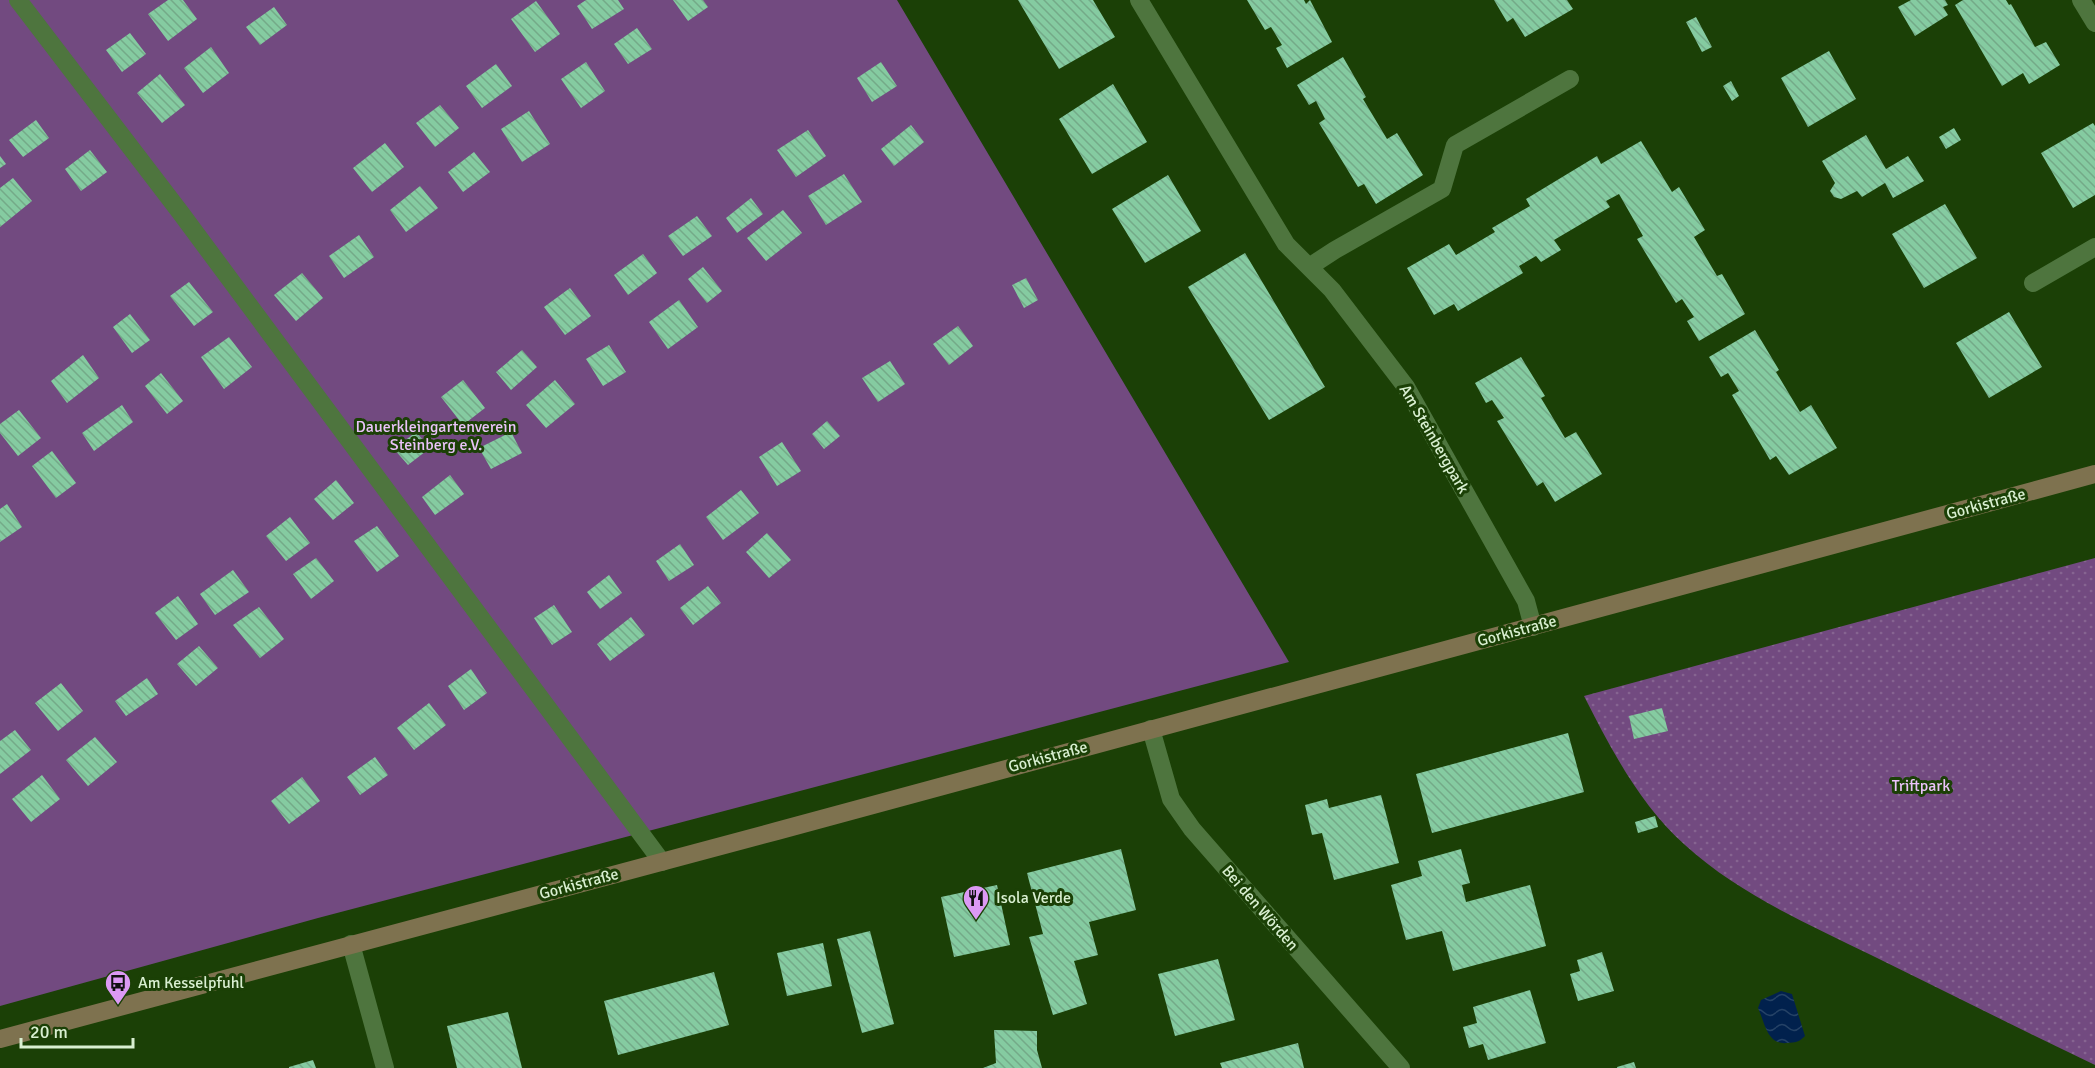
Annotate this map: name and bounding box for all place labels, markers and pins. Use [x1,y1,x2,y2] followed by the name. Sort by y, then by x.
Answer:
[961,883,991,921] restaurant icon: Isola Verde
[996,888,1071,908] place label: Isola Verde
[103,968,133,1006] bus stop icon: Am Kesselpfuhl
[138,973,244,993] place label: Am Kesselpfuhl

